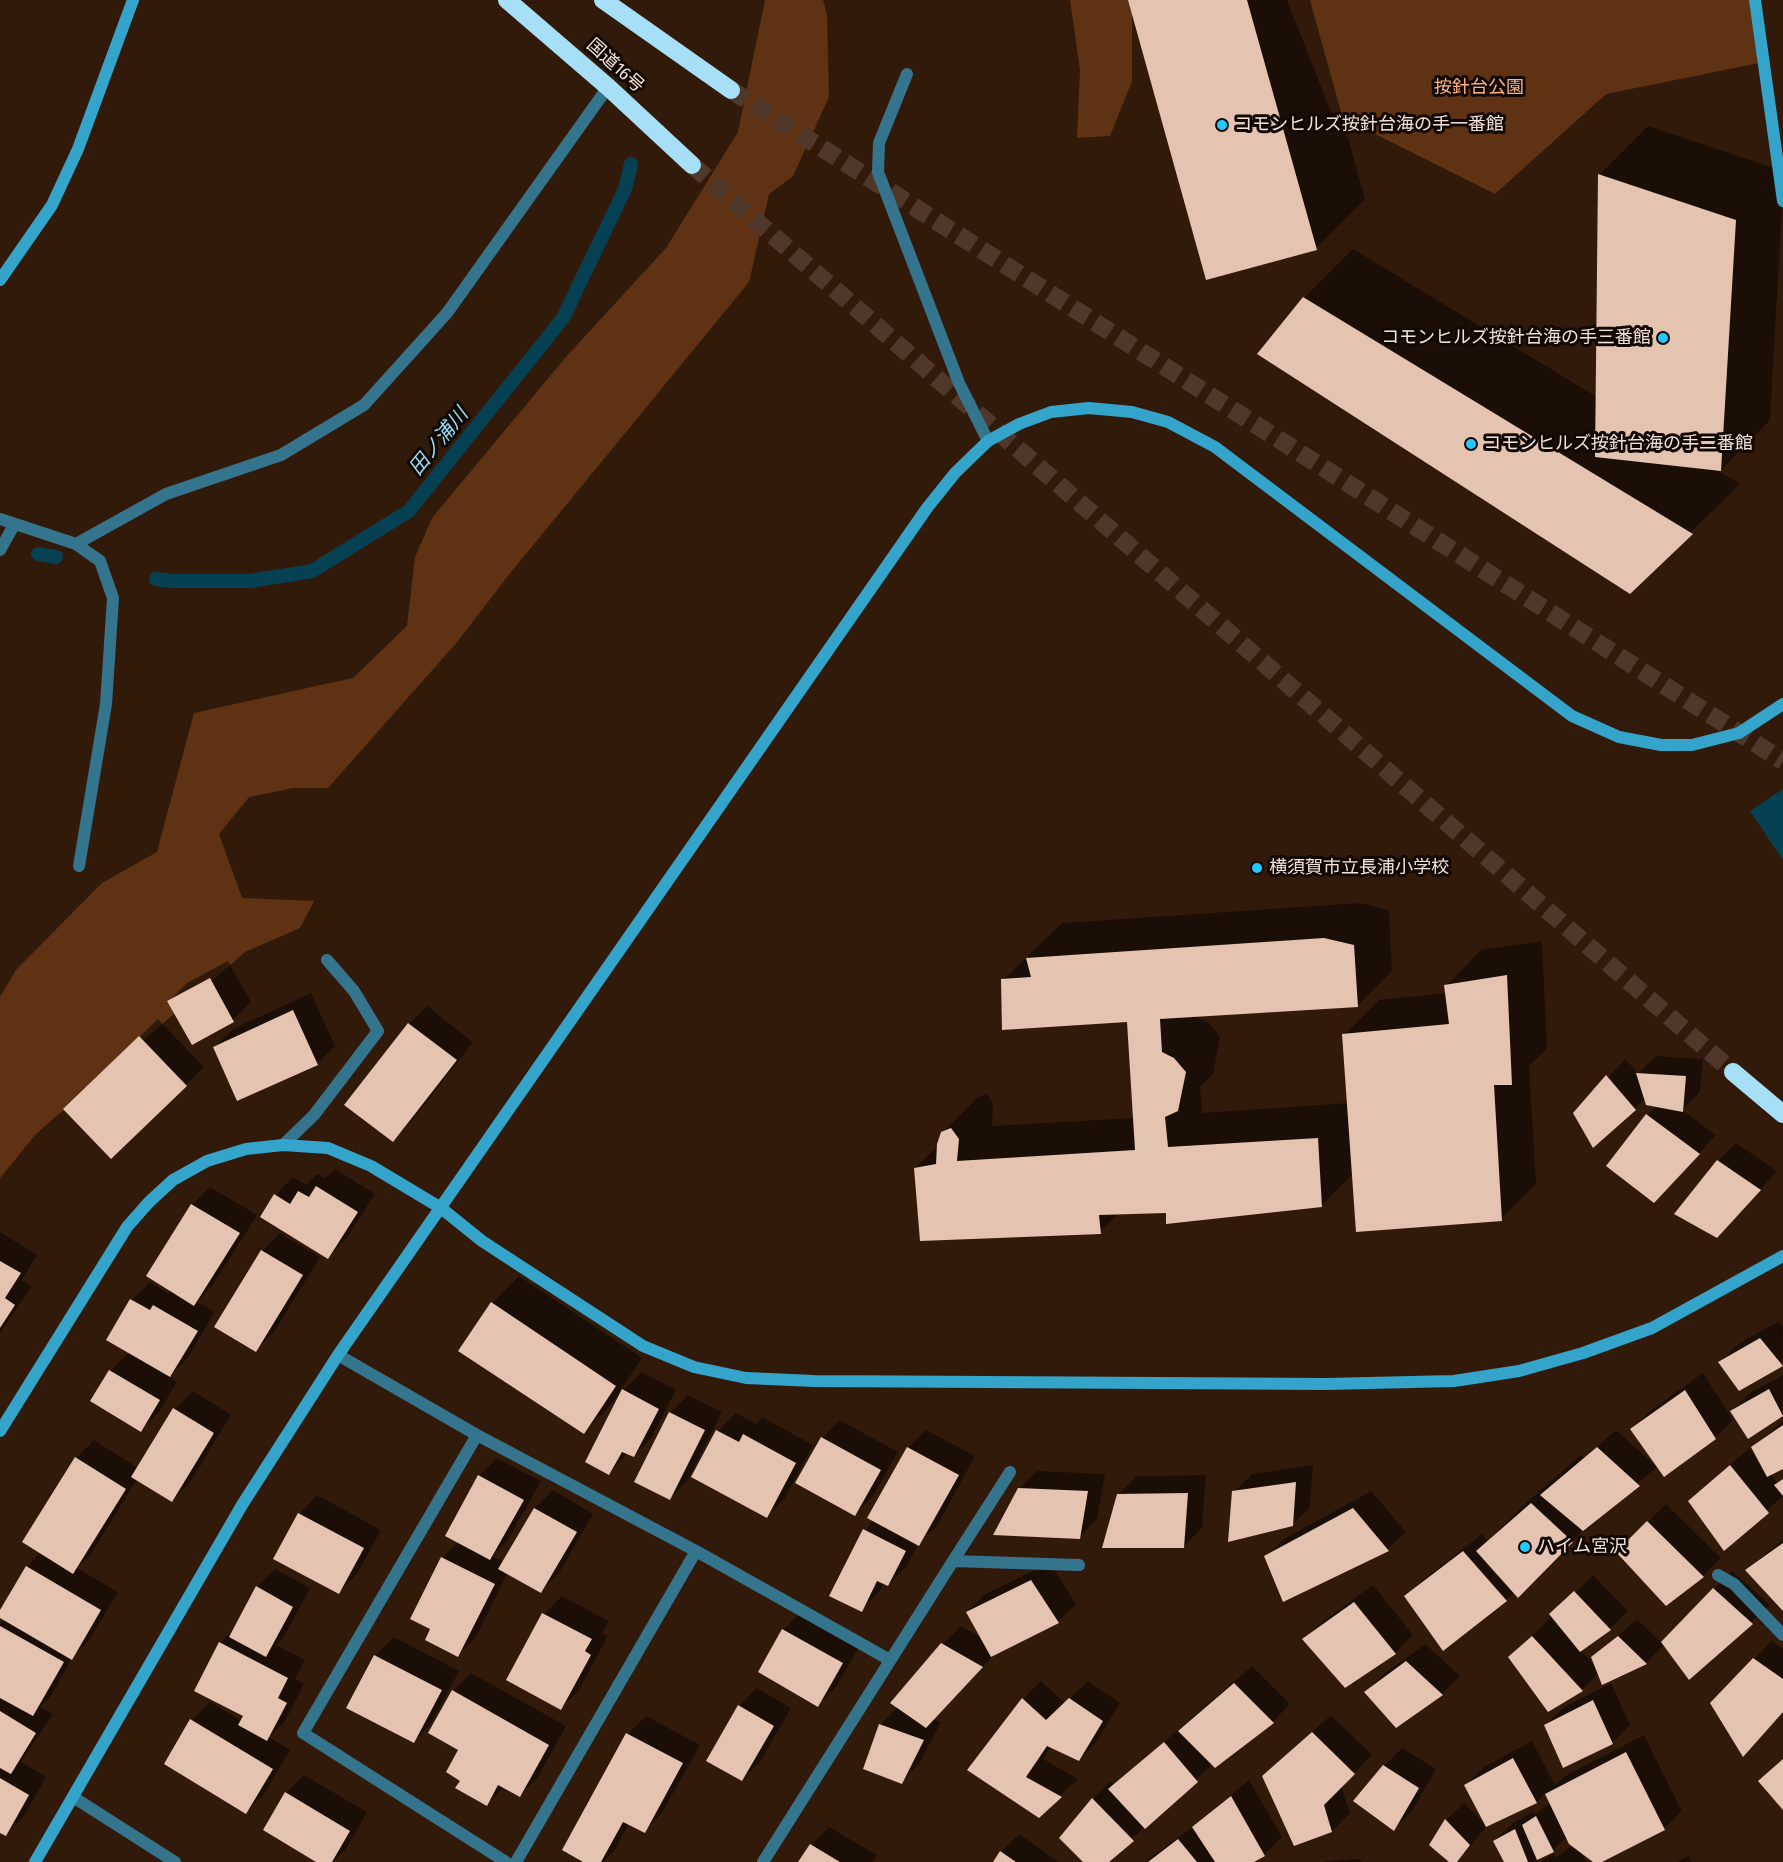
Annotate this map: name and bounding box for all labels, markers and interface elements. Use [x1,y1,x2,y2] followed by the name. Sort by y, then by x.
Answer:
[582,35,648,97] street label: 国道16号
[1434,77,1524,99] park label: 按針台公園
[1234,114,1504,136] place label: コモンヒルズ按針台海の手一番館
[1215,118,1229,132] marker: コモンヒルズ按針台海の手一番館
[1381,327,1651,349] place label: コモンヒルズ按針台海の手三番館
[1656,331,1670,345] marker: コモンヒルズ按針台海の手三番館
[405,403,473,481] water label: 田ノ浦川
[1483,433,1753,455] place label: コモンヒルズ按針台海の手二番館
[1464,437,1478,451] marker: コモンヒルズ按針台海の手二番館
[1269,857,1449,879] place label: 横須賀市立長浦小学校
[1250,861,1264,875] marker: 横須賀市立長浦小学校
[1537,1536,1627,1558] place label: ハイム宮沢
[1518,1540,1532,1554] marker: ハイム宮沢

